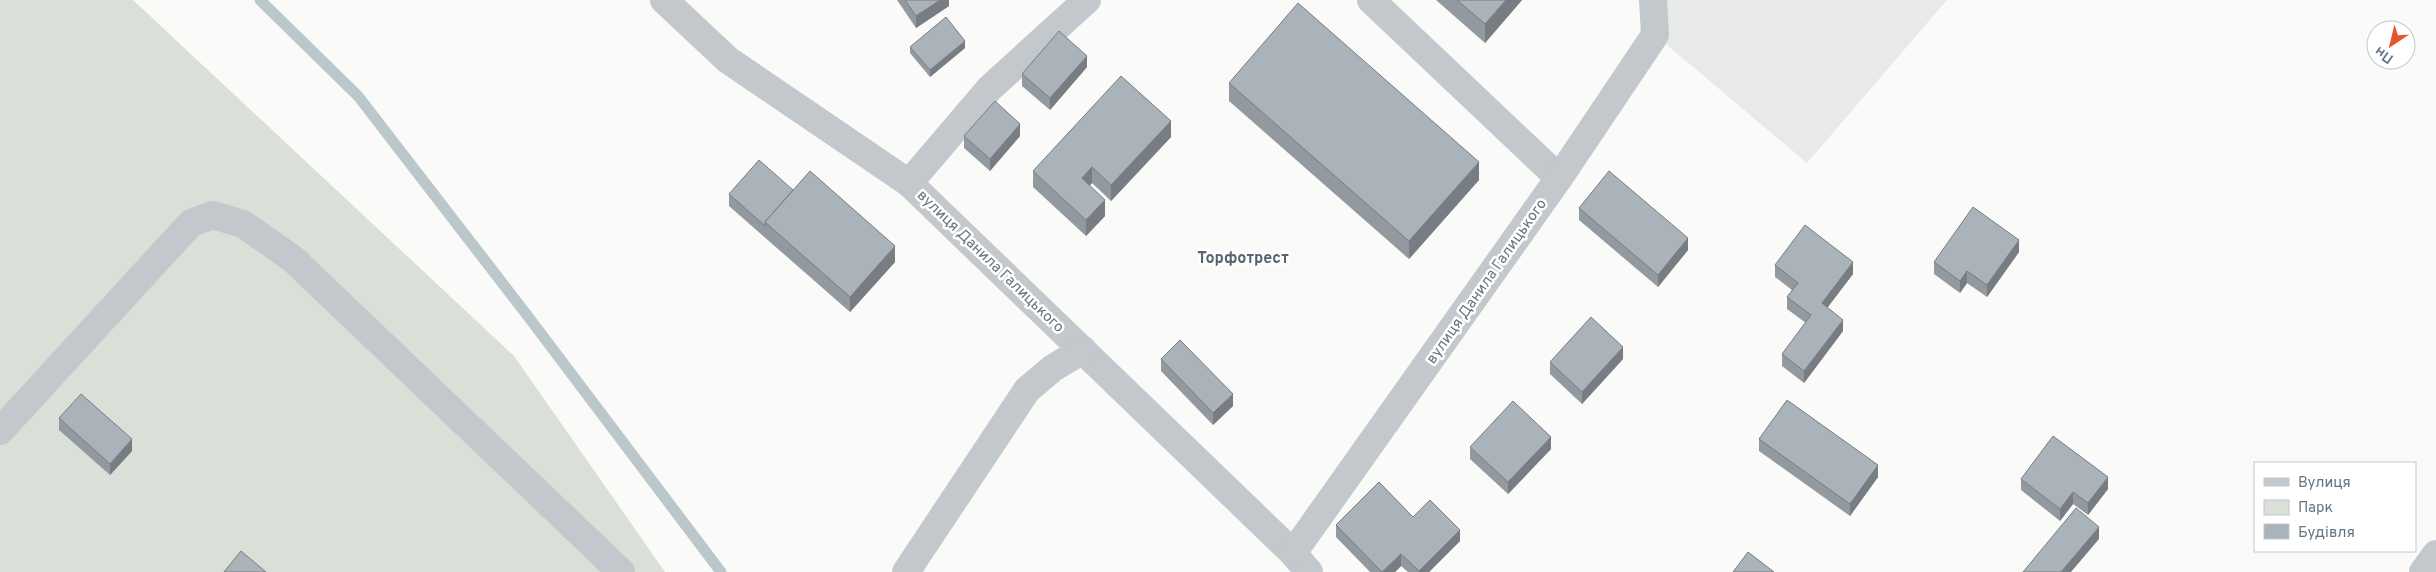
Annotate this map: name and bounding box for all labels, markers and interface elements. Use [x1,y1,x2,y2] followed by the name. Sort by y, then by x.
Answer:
[2366,20,2416,70] north arrow
[2372,42,2397,67] text: Пн
[912,187,1068,337] street label: вулиця Данила Галицького
[1423,196,1552,368] street label: вулиця Данила Галицького
[1197,249,1289,269] district label: Торфотрест
[2254,462,2416,552] legend
[2298,474,2351,493] text: Вулиця
[2298,499,2333,518] text: Парк
[2298,524,2355,543] text: Будівля

